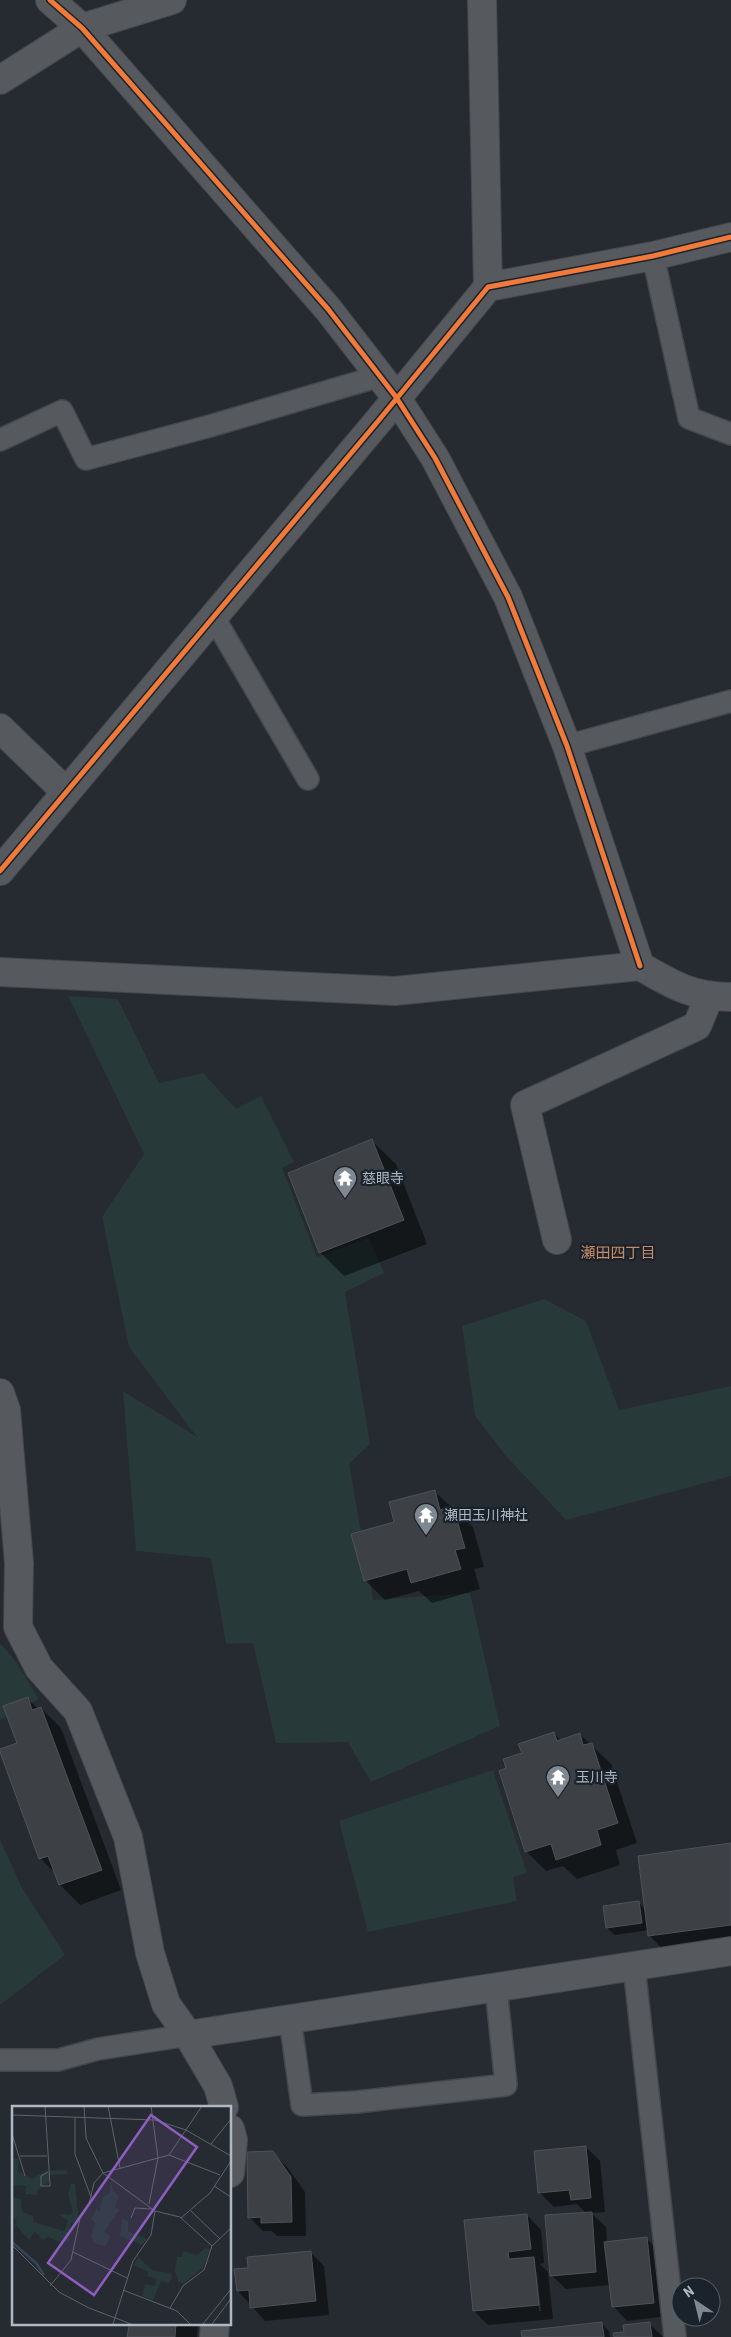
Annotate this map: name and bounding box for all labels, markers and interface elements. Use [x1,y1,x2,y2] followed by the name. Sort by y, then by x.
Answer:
[332,1165,358,1199] temple icon: 慈眼寺
[362,1170,404,1186] place label: 慈眼寺
[580,1244,656,1262] district label: 瀬田四丁目
[413,1502,439,1536] temple icon: 瀬田玉川神社
[444,1507,528,1523] place label: 瀬田玉川神社
[545,1764,571,1798] temple icon: 玉川寺
[576,1769,618,1785] place label: 玉川寺
[12,2106,231,2324] inset map
[671,2277,721,2327] north arrow
[680,2282,697,2300] text: N

